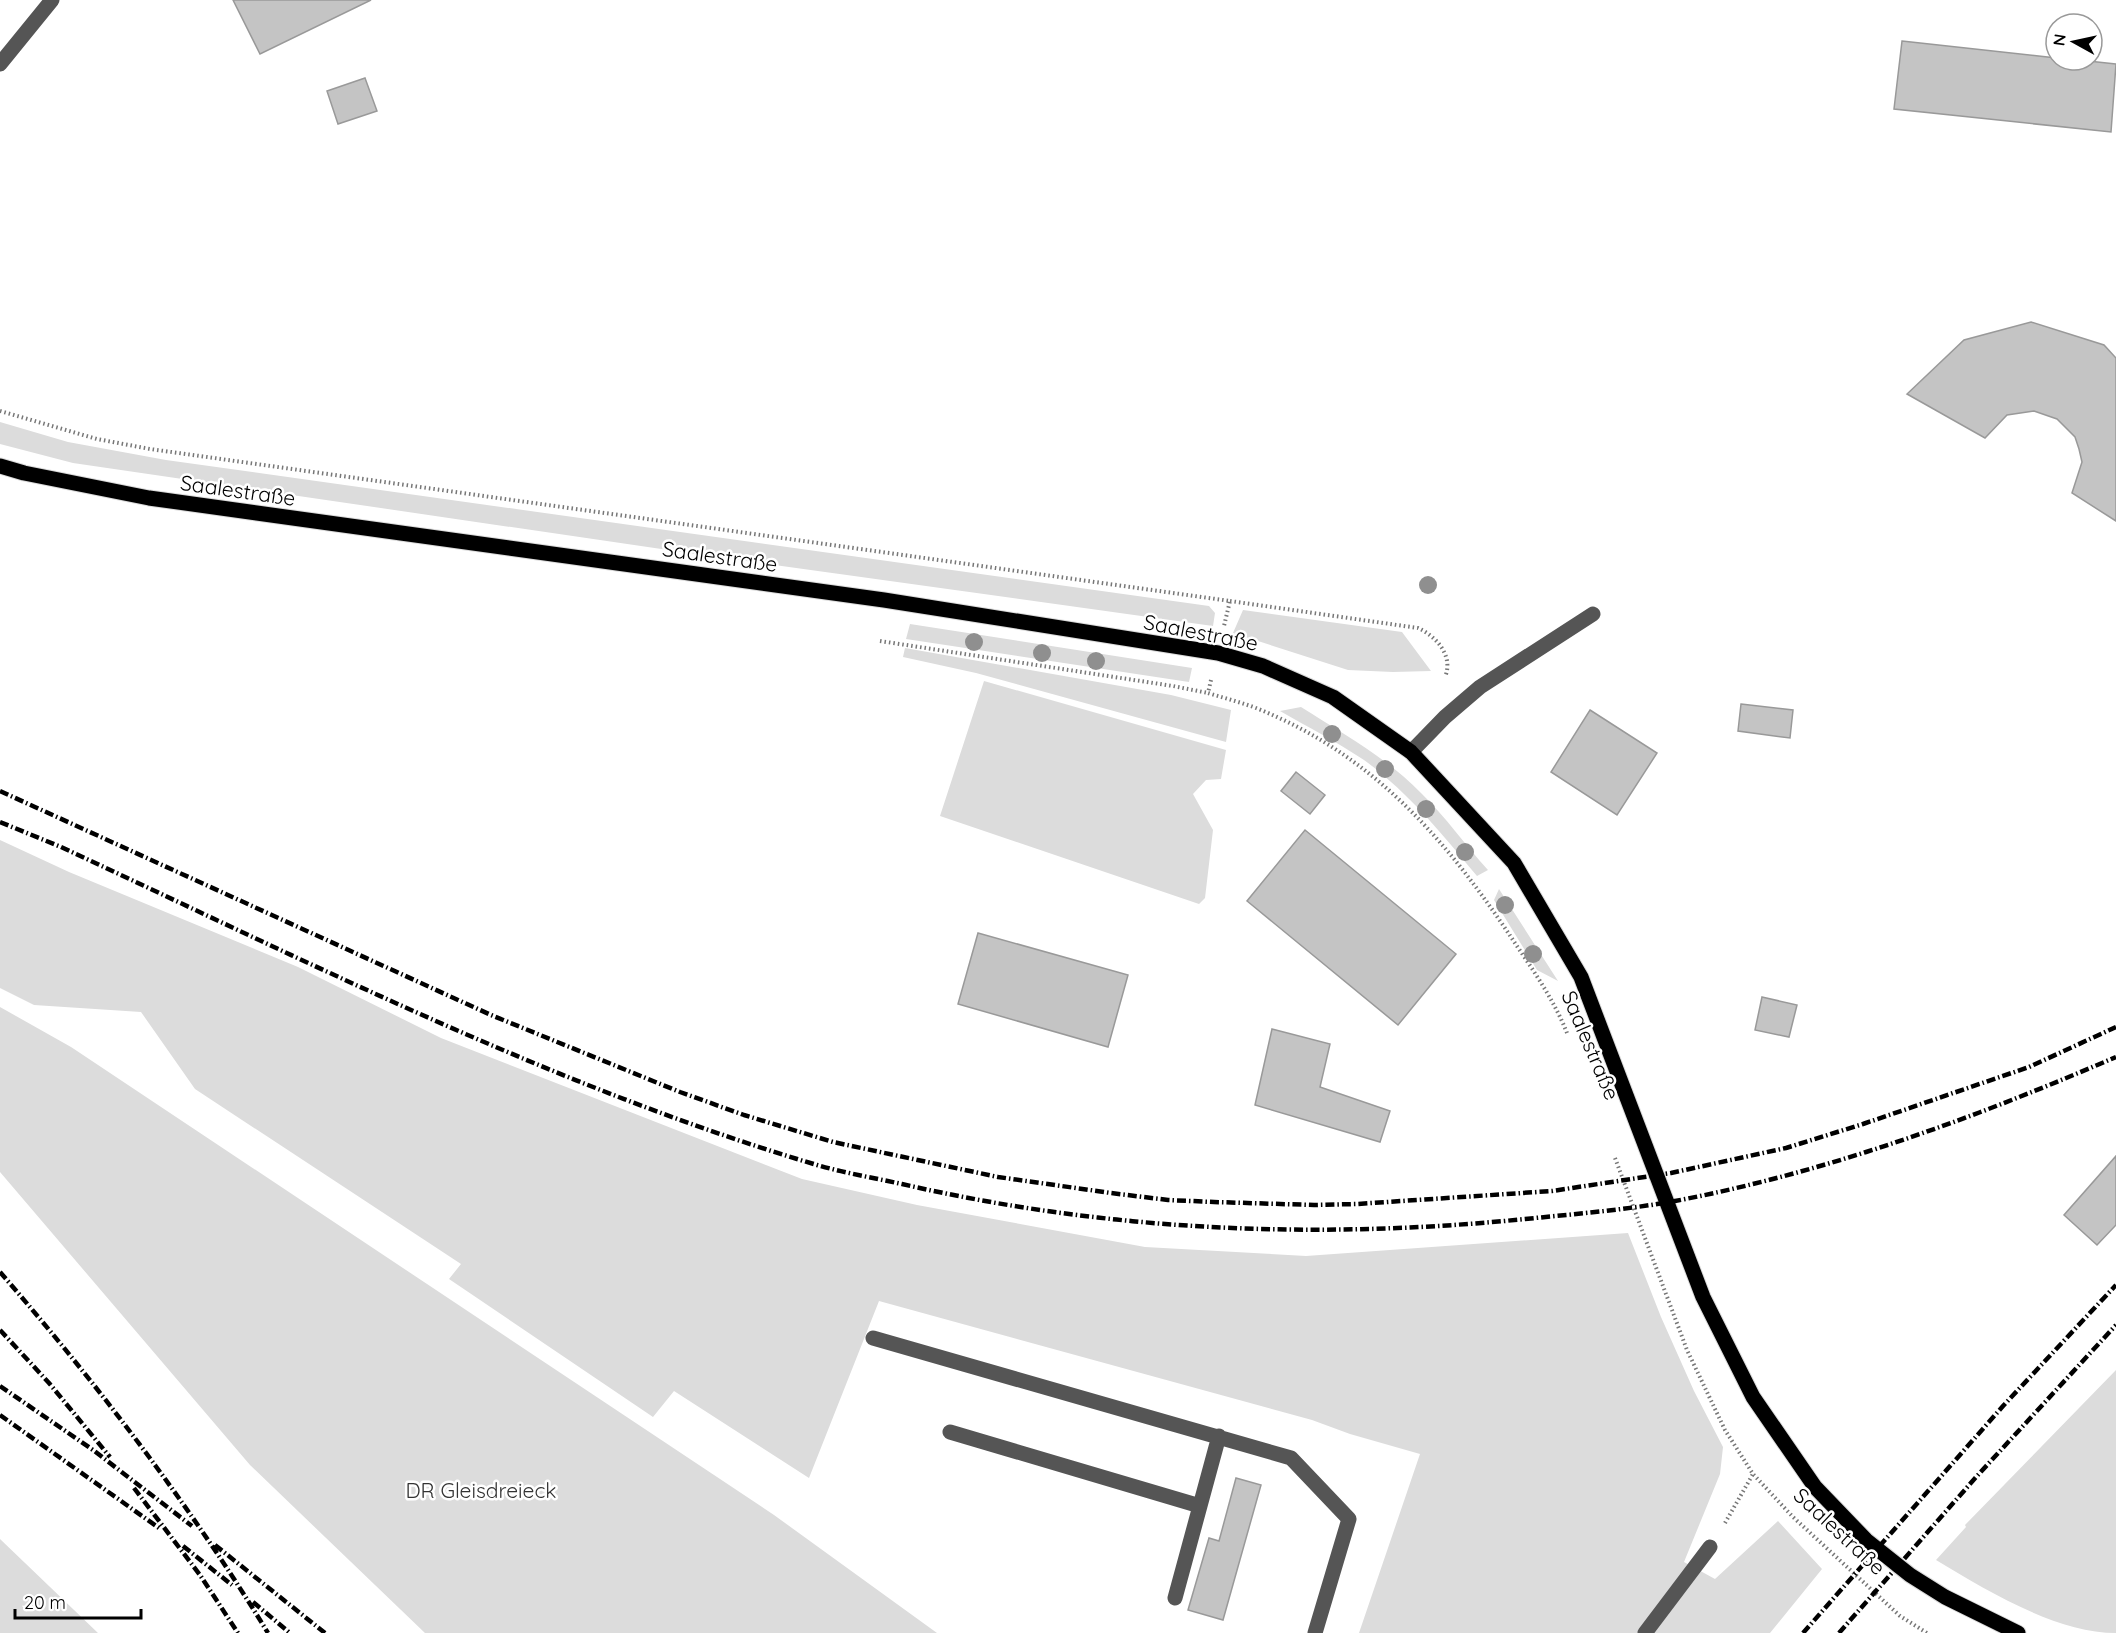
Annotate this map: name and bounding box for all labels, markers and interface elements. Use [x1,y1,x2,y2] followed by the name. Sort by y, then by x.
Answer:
[2044,12,2104,72] north arrow
[2048,33,2070,47] text: N
[179,469,297,511] street label: Saalestraße
[661,535,779,577] street label: Saalestraße
[1142,608,1260,656] street label: Saalestraße
[1556,986,1626,1104] street label: Saalestraße
[405,1477,557,1503] park label: DR Gleisdreieck
[1789,1482,1891,1580] street label: Saalestraße
[15,1582,141,1620] scale bar
[24,1591,66,1614] text: 20 m

